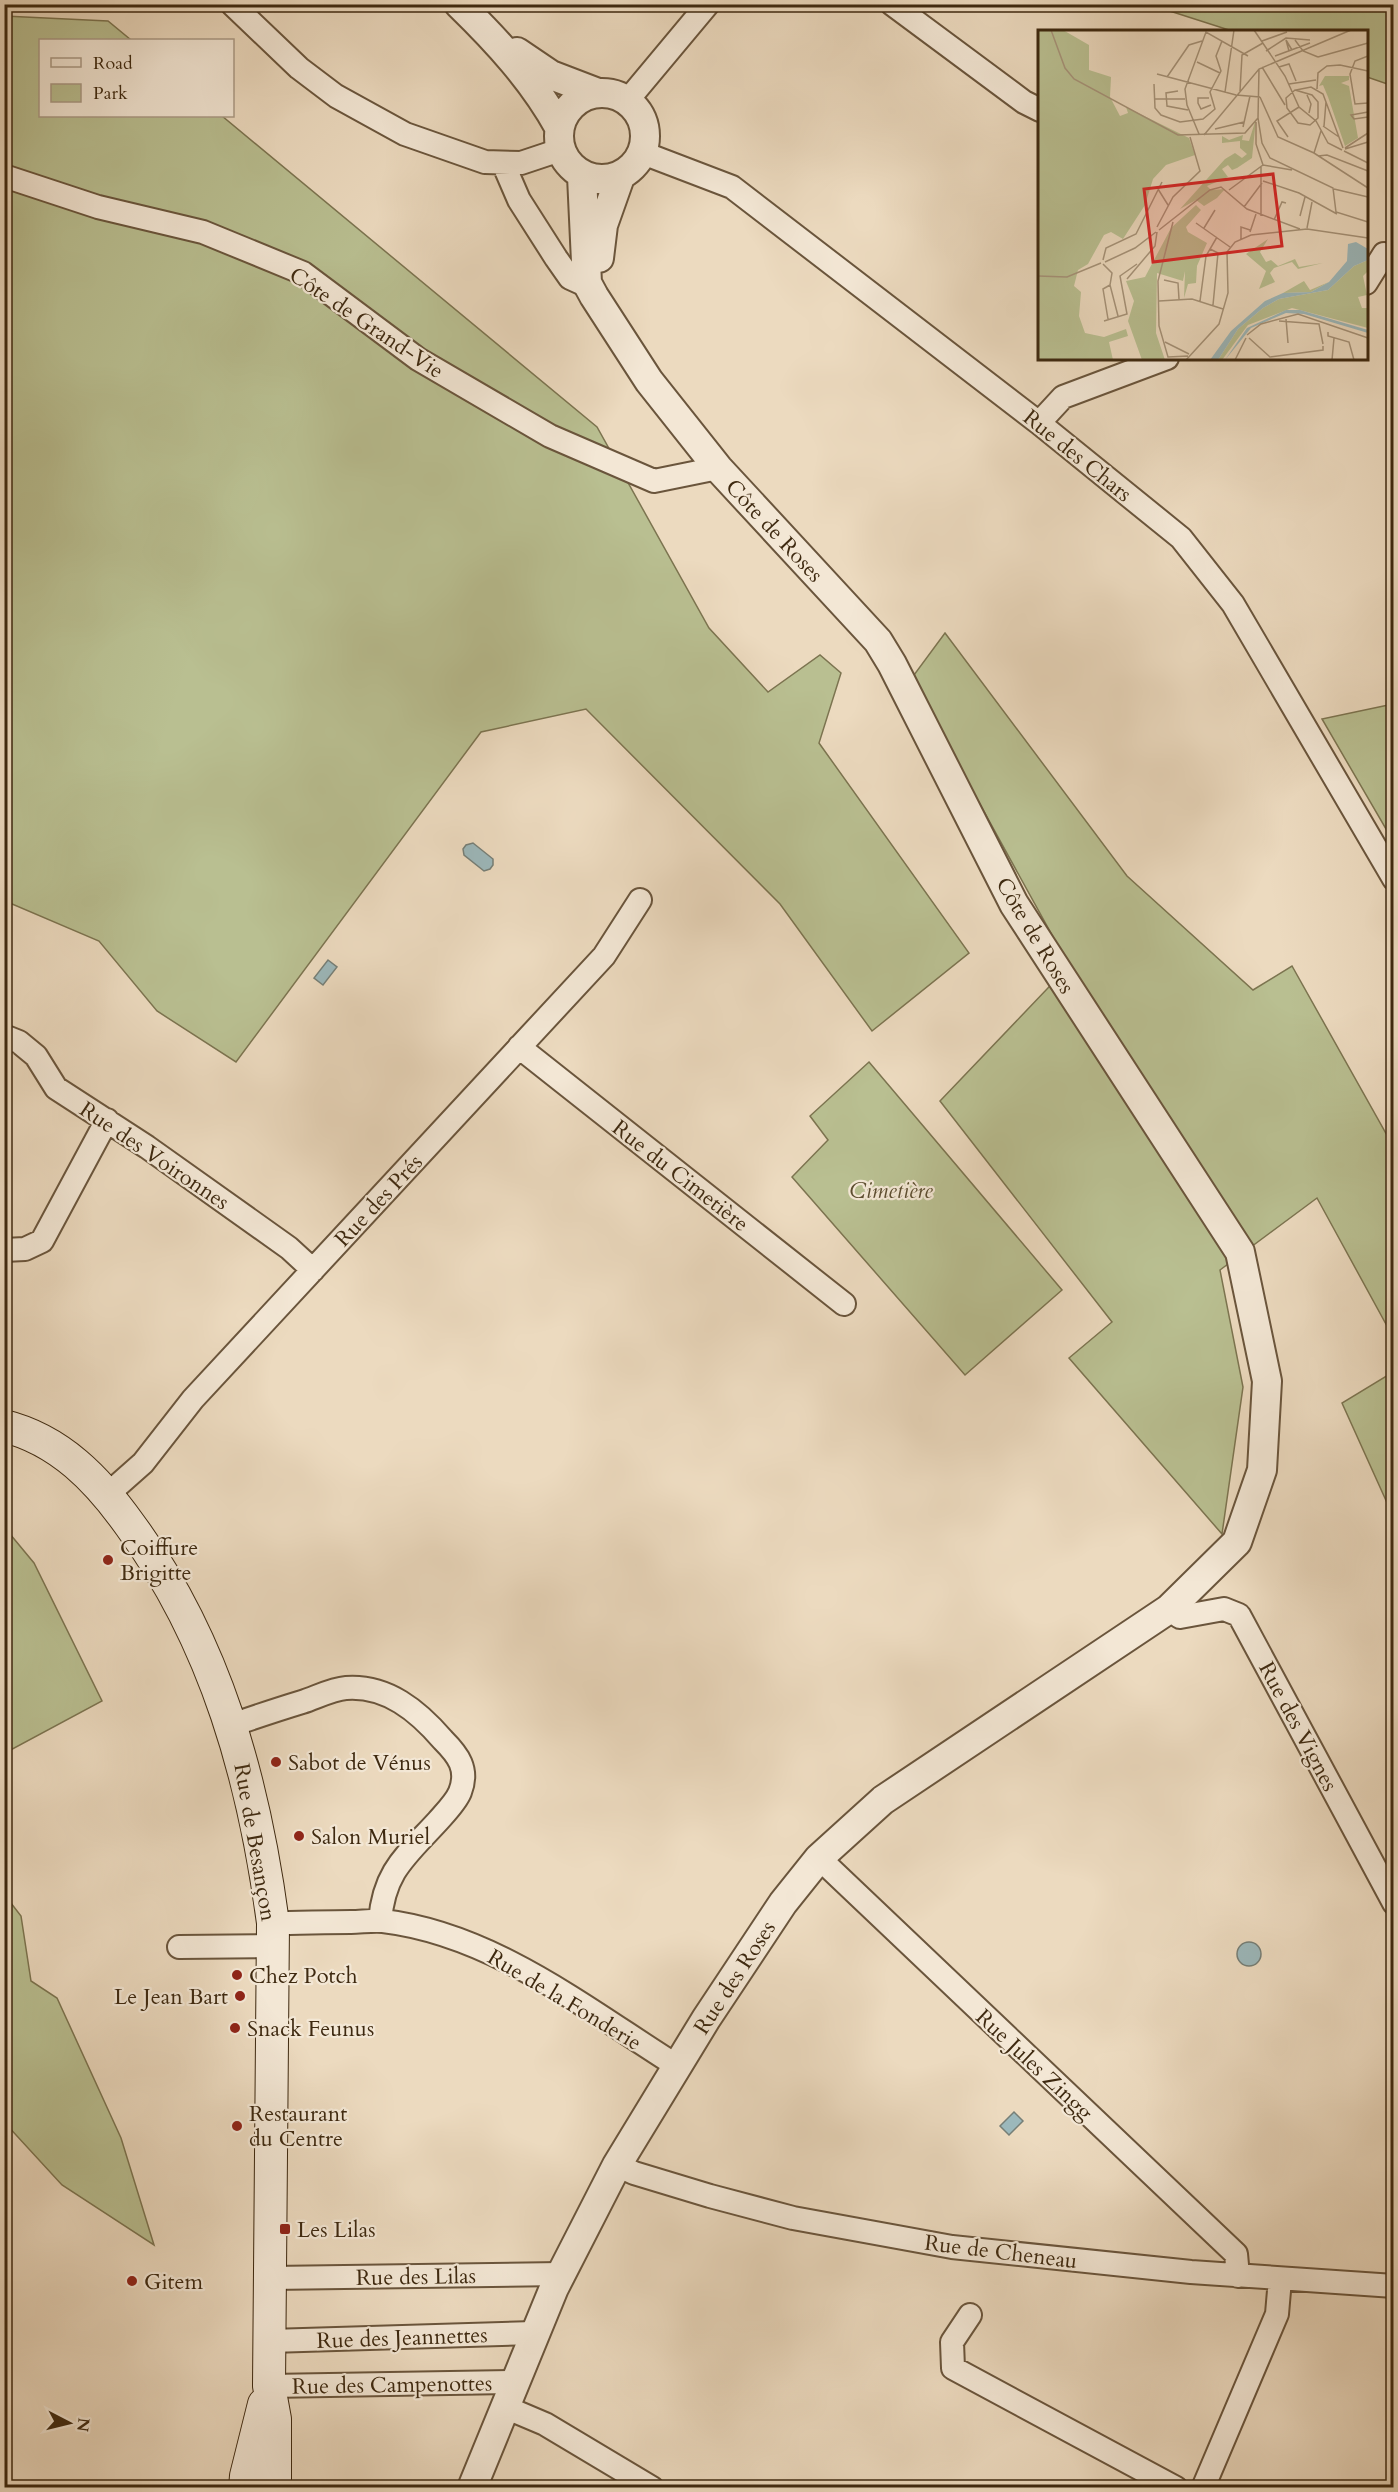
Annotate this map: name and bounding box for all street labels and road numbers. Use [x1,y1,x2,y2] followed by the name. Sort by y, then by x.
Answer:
[283,260,450,386] street label: Côte de Grand-Vie
[1017,403,1138,509] street label: Rue des Chars
[719,473,830,589] street label: Côte de Roses
[989,872,1082,999] street label: Côte de Roses
[74,1095,235,1217] street label: Rue des Voironnes
[606,1113,755,1239] street label: Rue du Cimetière
[328,1148,429,1254] street label: Rue des Prés
[1251,1656,1345,1797] street label: Rue des Vignes
[226,1761,284,1924] street label: Rue de Besançon
[687,1915,783,2040] street label: Rue des Roses
[482,1942,647,2058] street label: Rue de la Fonderie
[969,2002,1100,2128] street label: Rue Jules Zingg
[923,2228,1079,2276] street label: Rue de Cheneau
[356,2261,476,2293] street label: Rue des Lilas
[316,2320,488,2356] street label: Rue des Jeannettes
[292,2368,492,2402] street label: Rue des Campenottes

